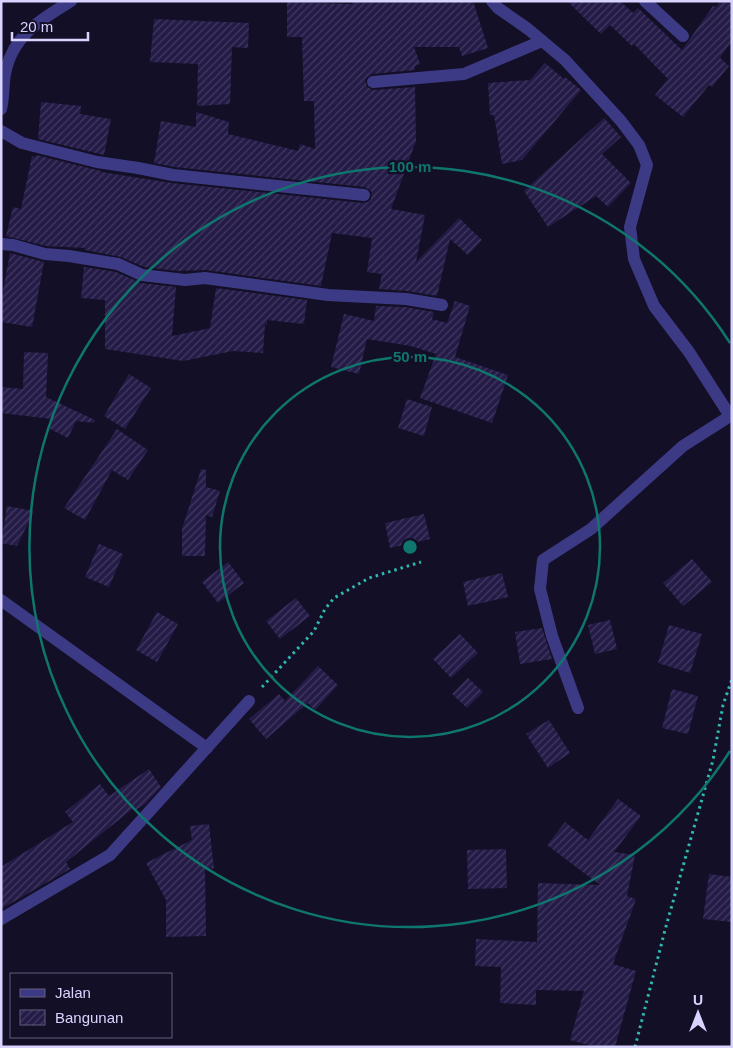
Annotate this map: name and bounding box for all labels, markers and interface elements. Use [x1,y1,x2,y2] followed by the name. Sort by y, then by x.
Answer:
[12,10,89,42] scale bar
[20,18,53,35] text: 20 m
[389,158,431,175] text: 100 m
[393,348,427,365] text: 50 m
[401,538,419,556] centre of rings
[10,973,172,1038] legend
[55,984,91,1001] text: Jalan
[673,988,723,1038] north arrow
[693,992,703,1008] text: U
[55,1009,123,1026] text: Bangunan

